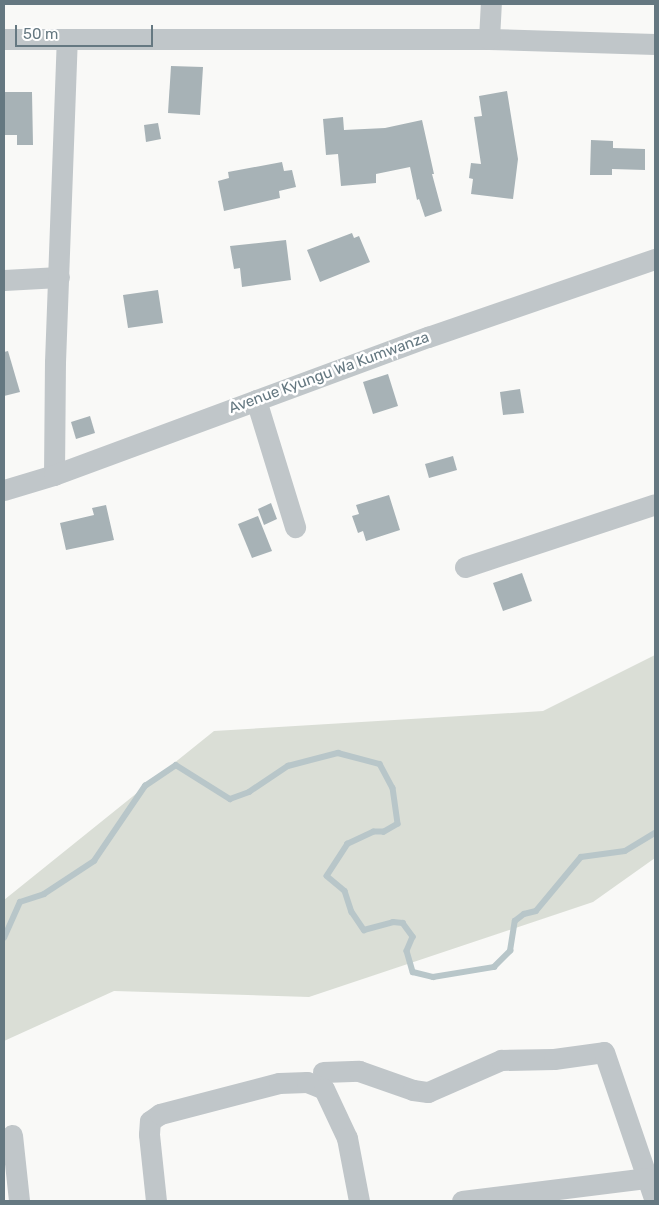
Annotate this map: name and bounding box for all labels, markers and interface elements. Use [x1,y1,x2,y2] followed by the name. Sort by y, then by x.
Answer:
[18,15,155,47] scale bar
[23,25,58,43] text: 50 m
[226,328,432,418] street label: Avenue Kyungu Wa Kumwanza

